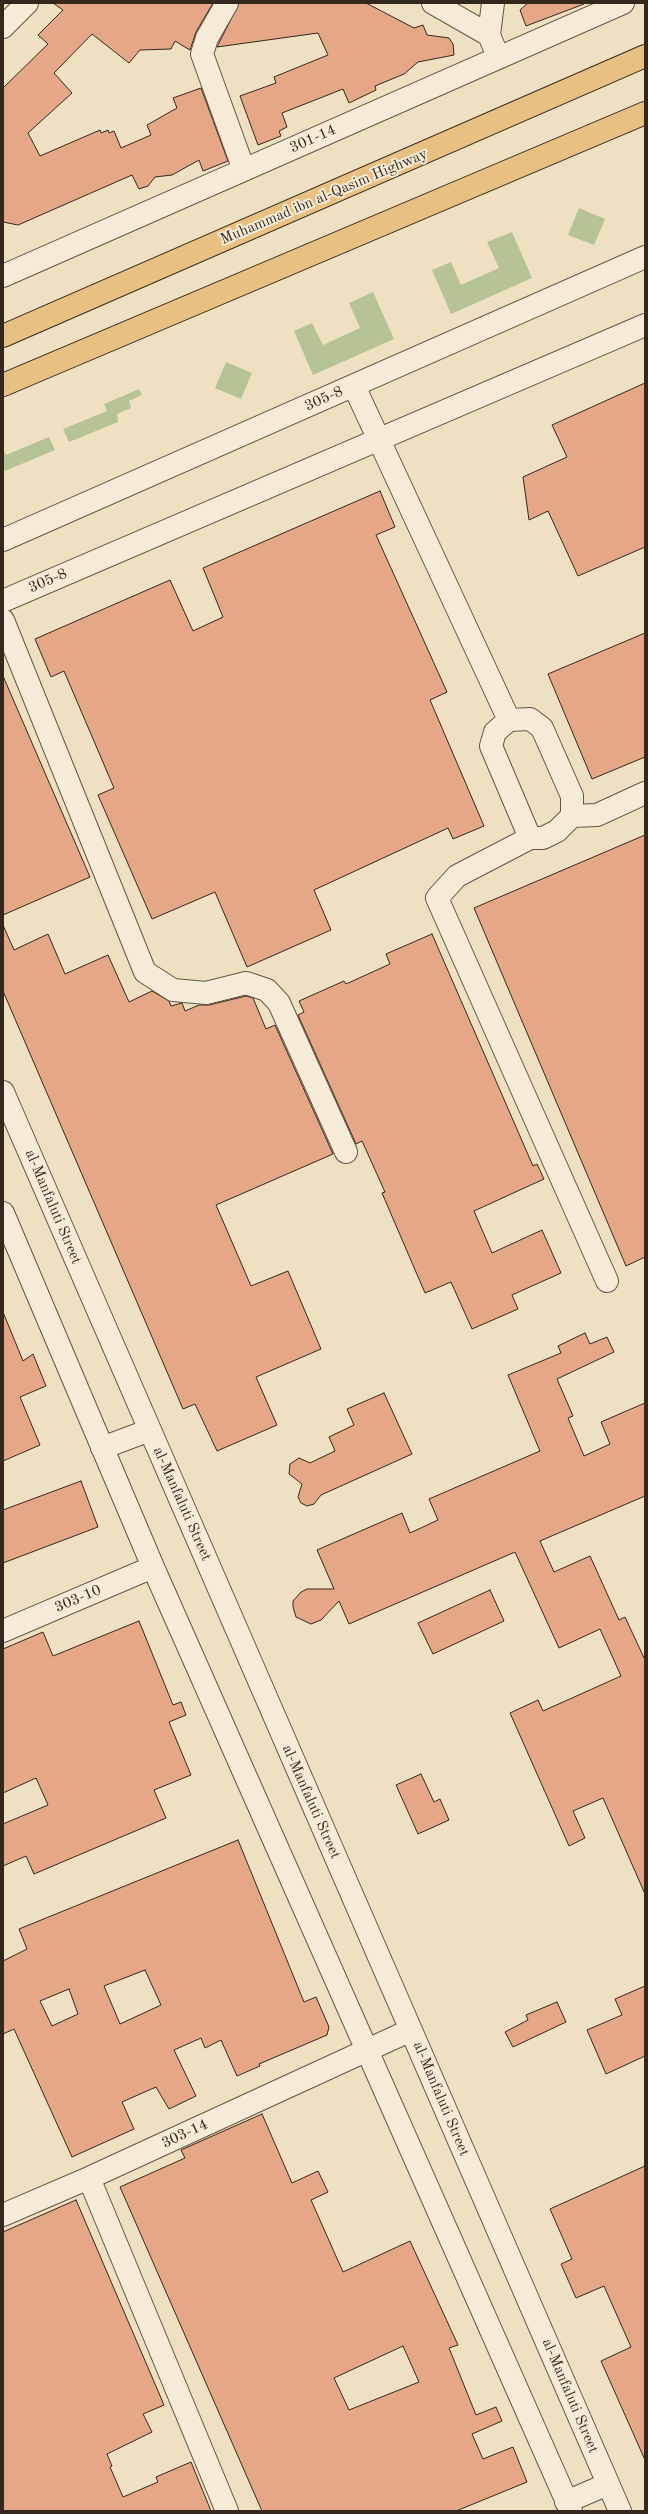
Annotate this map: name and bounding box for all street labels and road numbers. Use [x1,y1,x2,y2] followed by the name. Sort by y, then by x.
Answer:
[287,121,339,157] street label: 301-14
[218,145,430,249] street label: Muhammad ibn al-Qasim Highway
[302,383,346,415] street label: 305-8
[26,565,70,597] street label: 305-8
[21,1147,85,1267] street label: al-Manfaluti Street
[149,1444,215,1564] street label: al-Manfaluti Street
[52,1581,104,1617] street label: 303-10
[278,1742,344,1862] street label: al-Manfaluti Street
[409,2039,473,2159] street label: al-Manfaluti Street
[159,2115,211,2153] street label: 303-14
[538,2336,602,2456] street label: al-Manfaluti Street

